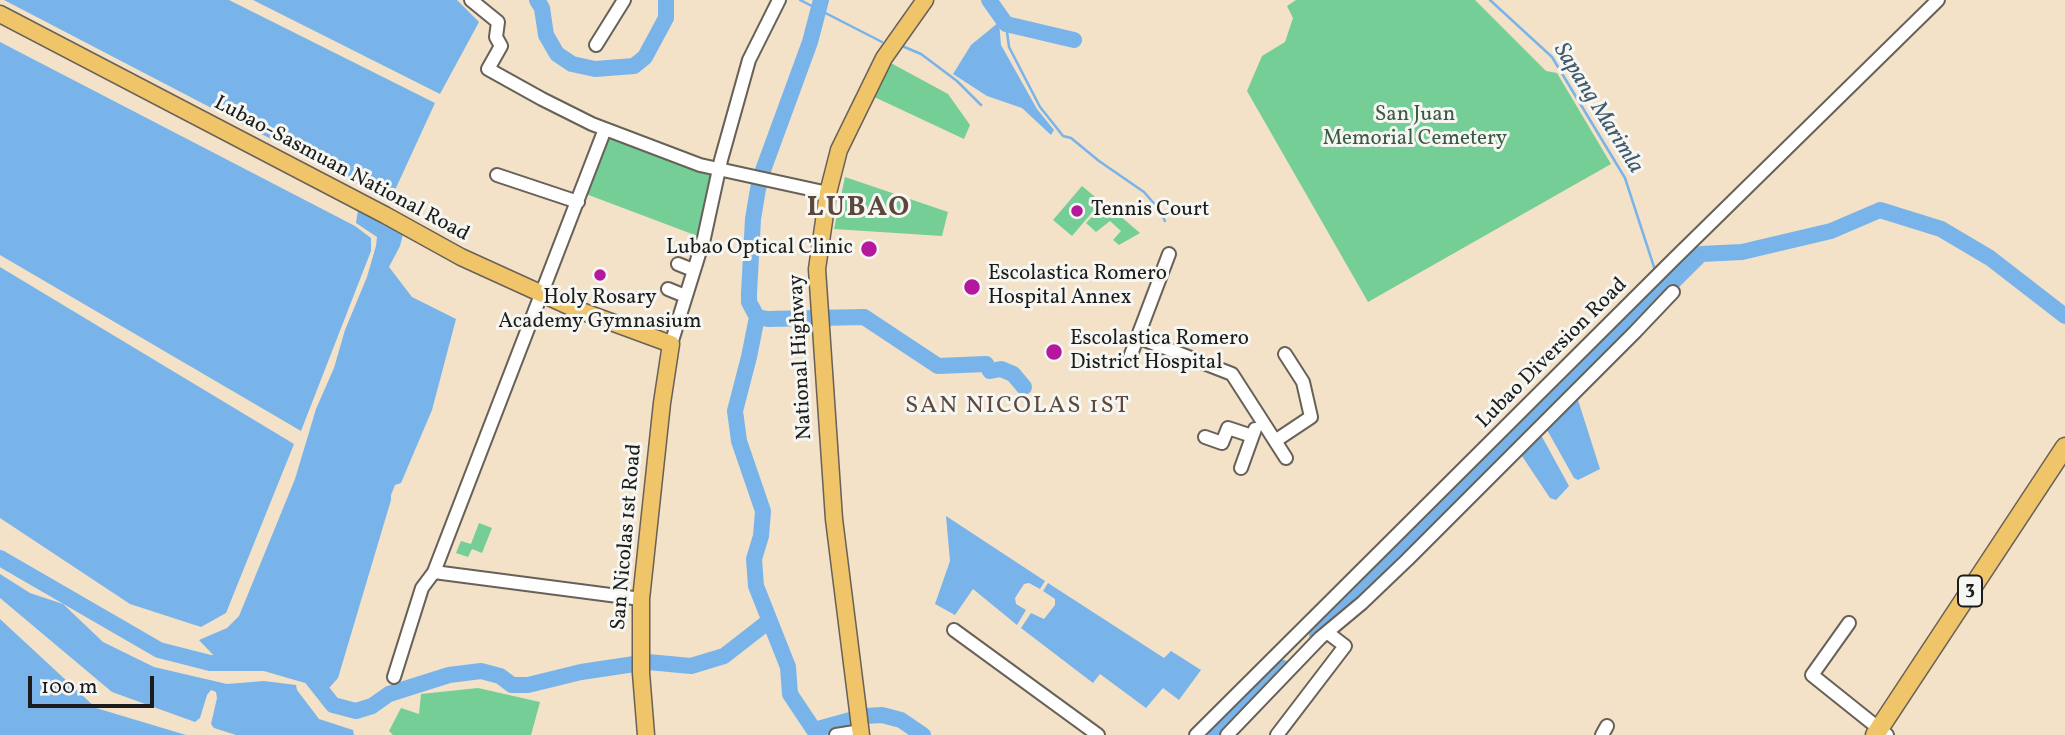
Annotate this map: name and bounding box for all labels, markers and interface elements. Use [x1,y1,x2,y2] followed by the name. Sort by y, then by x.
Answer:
[1546,39,1648,179] water label: Sapang Marimla
[209,92,473,248] street label: Lubao-Sasmuan National Road
[1323,103,1507,153] park label: San Juan Memorial Cemetery
[807,193,911,227] district label: LUBAO
[1091,198,1209,224] place label: Tennis Court
[1069,203,1085,219] marker: Tennis Court
[666,236,853,262] place label: Lubao Optical Clinic
[859,239,879,259] marker: Lubao Optical Clinic
[988,262,1167,312] place label: Escolastica Romero Hospital Annex
[592,267,608,283] marker: Holy Rosary Academy Gymnasium
[785,273,819,441] street label: National Highway
[1472,273,1634,435] street label: Lubao Diversion Road
[962,277,982,297] marker: Escolastica Romero Hospital Annex
[498,286,702,336] place label: Holy Rosary Academy Gymnasium
[1070,327,1249,377] place label: Escolastica Romero District Hospital
[1044,342,1064,362] marker: Escolastica Romero District Hospital
[907,394,1129,422] district label: SAN NICOLAS 1ST
[607,443,649,631] street label: San Nicolas 1st Road
[1958,576,1982,606] road number: 3
[32,662,158,706] scale bar
[41,673,98,702] text: 100 m

